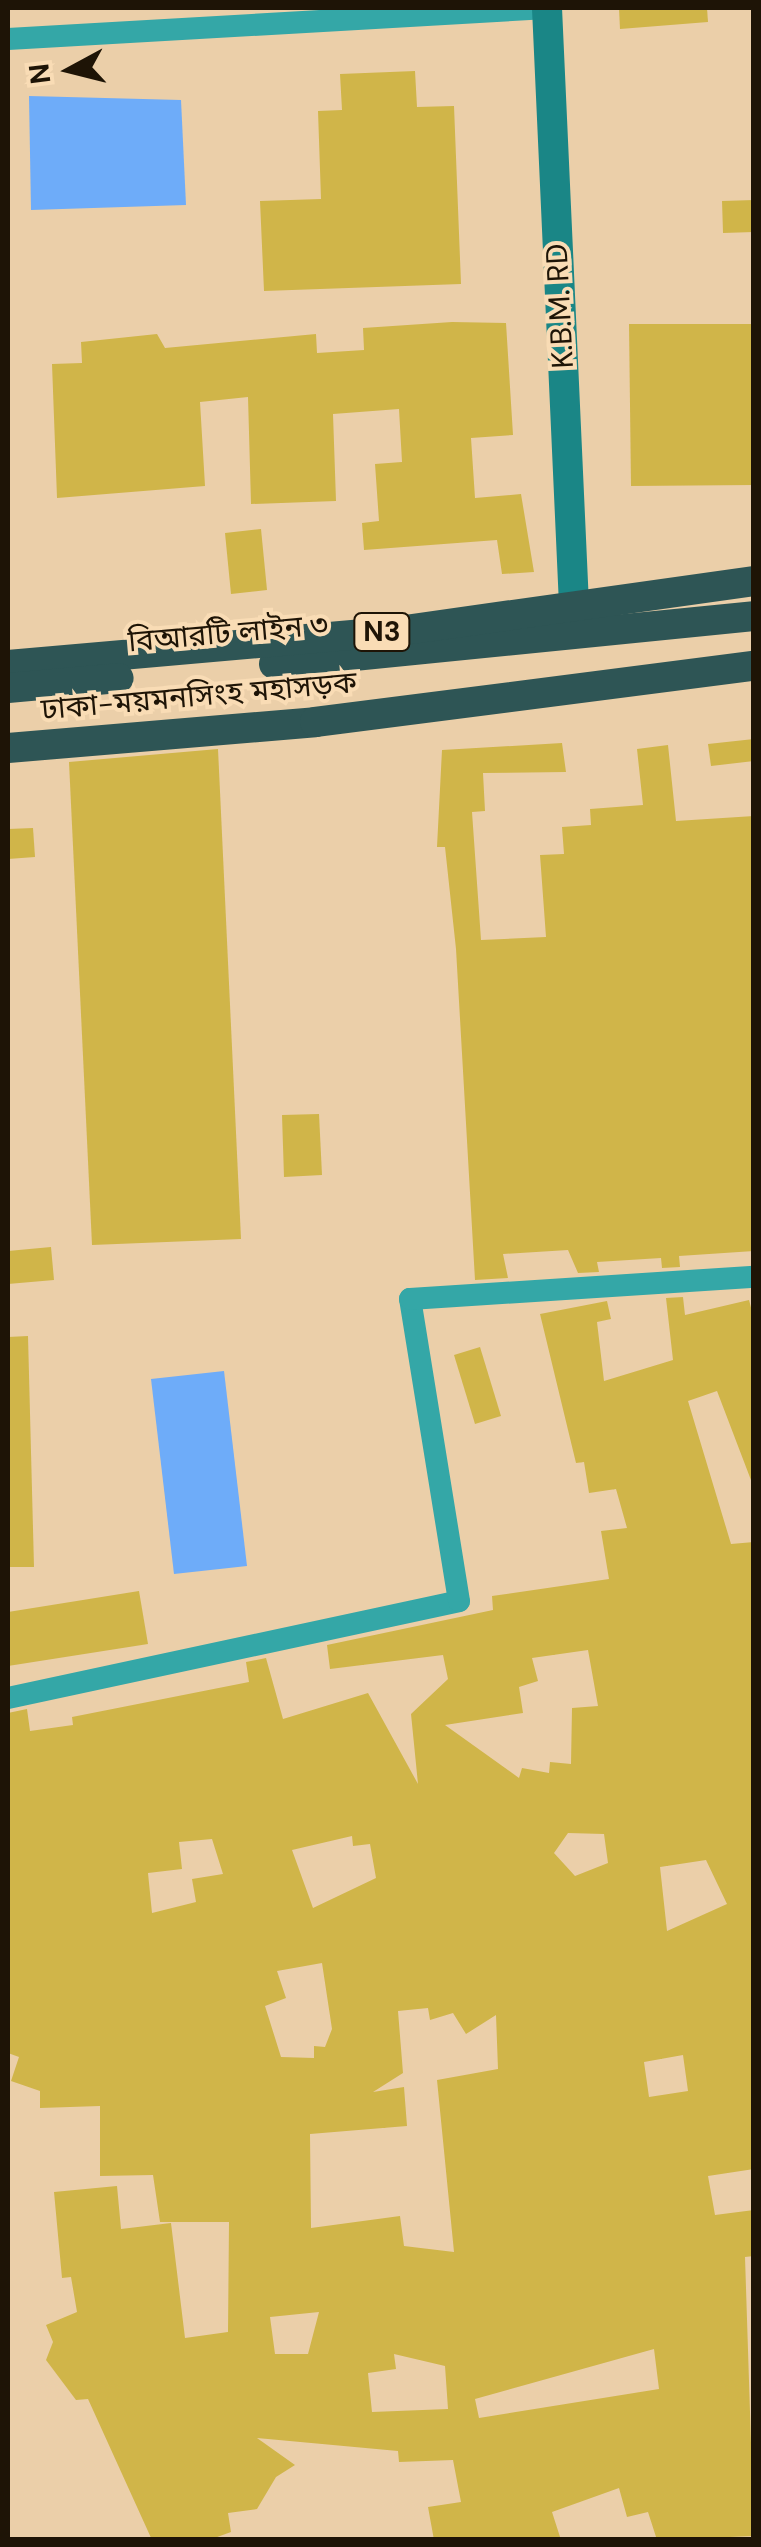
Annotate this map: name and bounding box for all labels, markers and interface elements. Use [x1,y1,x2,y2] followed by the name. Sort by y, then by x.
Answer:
[20,20,120,120] north arrow
[20,61,59,86] text: N
[539,243,581,369] street label: K.B.M. RD
[127,606,329,660] street label: বিআরটি লাইন ৩
[352,609,412,655] road number: N3
[40,664,358,728] street label: ঢাকা-ময়মনসিংহ মহাসড়ক

